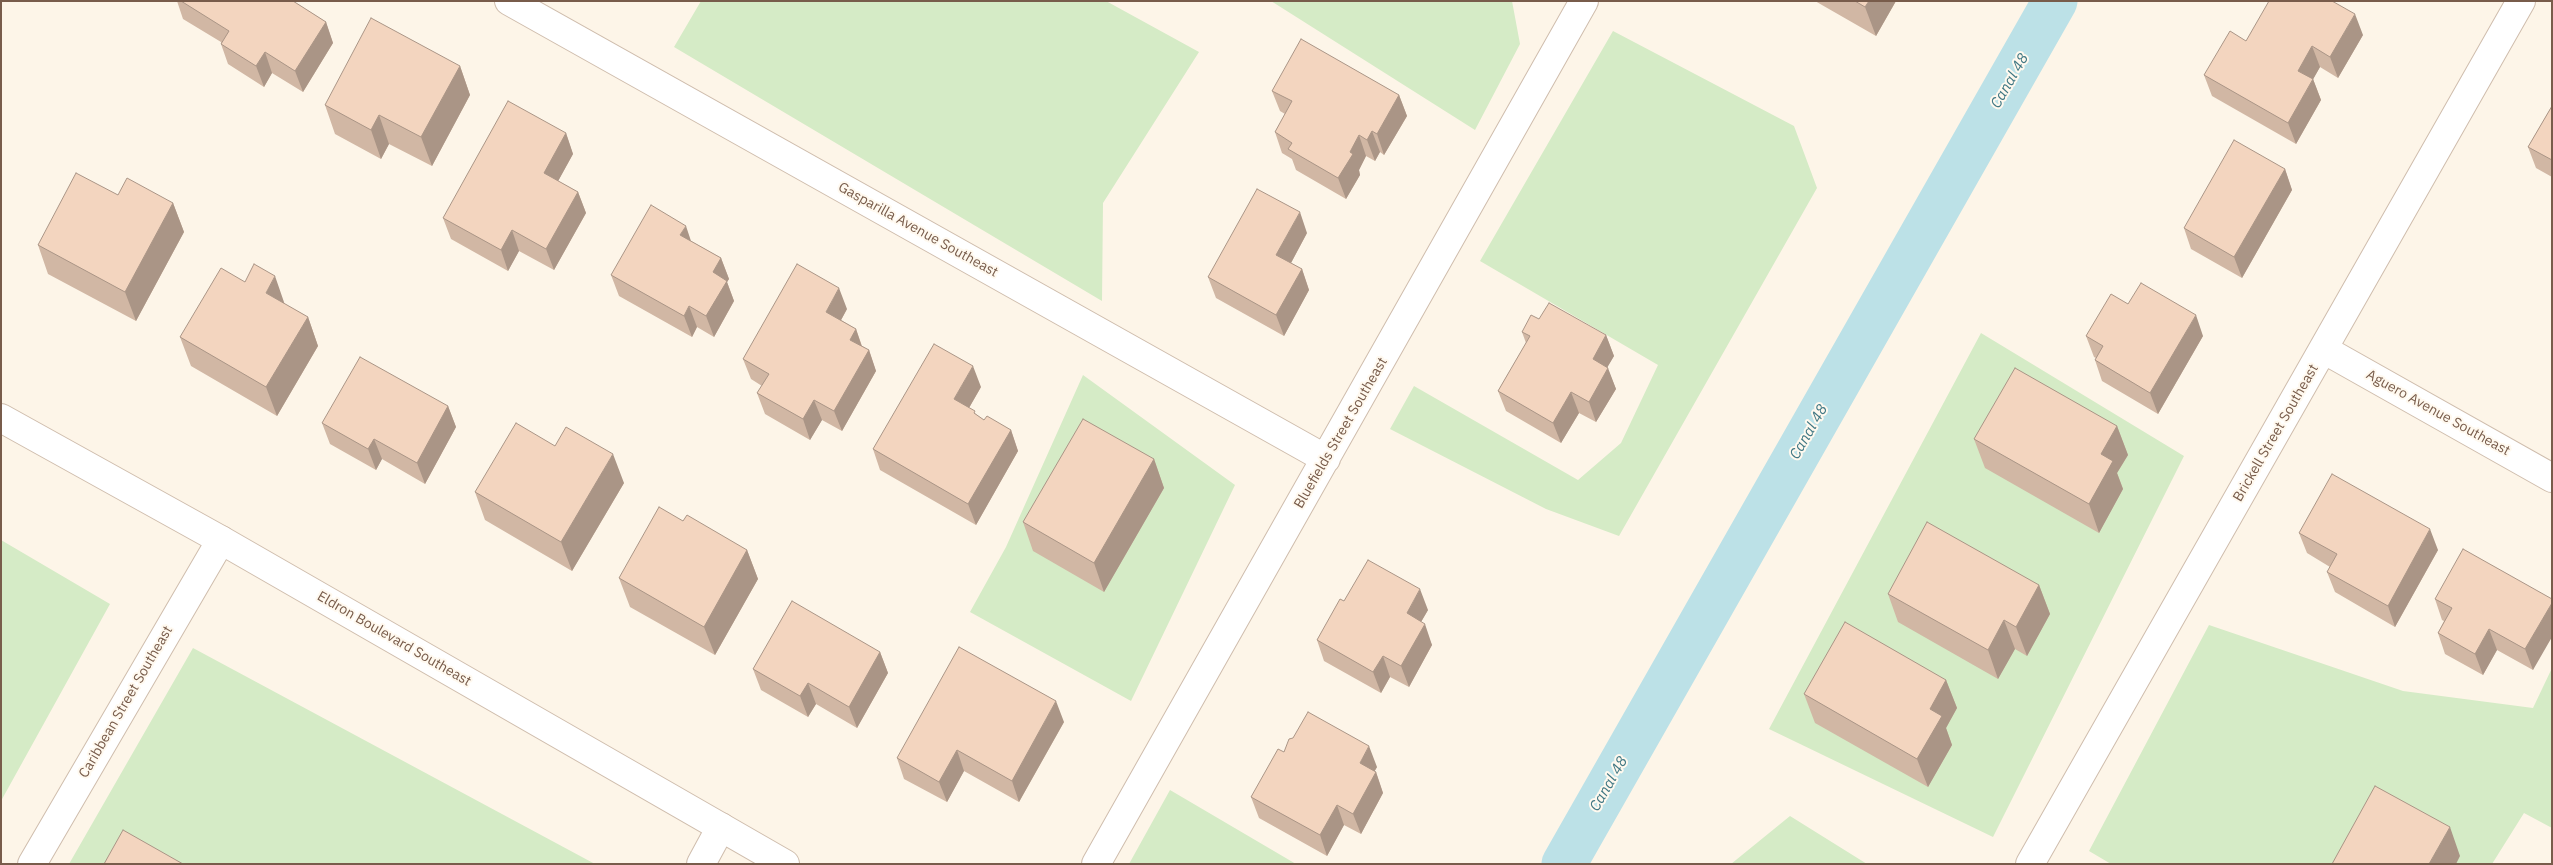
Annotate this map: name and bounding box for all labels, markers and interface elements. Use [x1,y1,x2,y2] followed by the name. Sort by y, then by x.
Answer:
[1987,50,2033,112] water label: Canal 48
[835,179,1001,281] street label: Gasparilla Avenue Southeast
[1291,355,1391,511] street label: Bluefields Street Southeast
[2230,361,2322,505] street label: Brickell Street Southeast
[2363,366,2513,460] street label: Aguero Avenue Southeast
[1786,401,1832,463] water label: Canal 48
[314,588,474,690] street label: Eldron Boulevard Southeast
[76,623,176,781] street label: Caribbean Street Southeast
[1586,753,1632,815] water label: Canal 48

